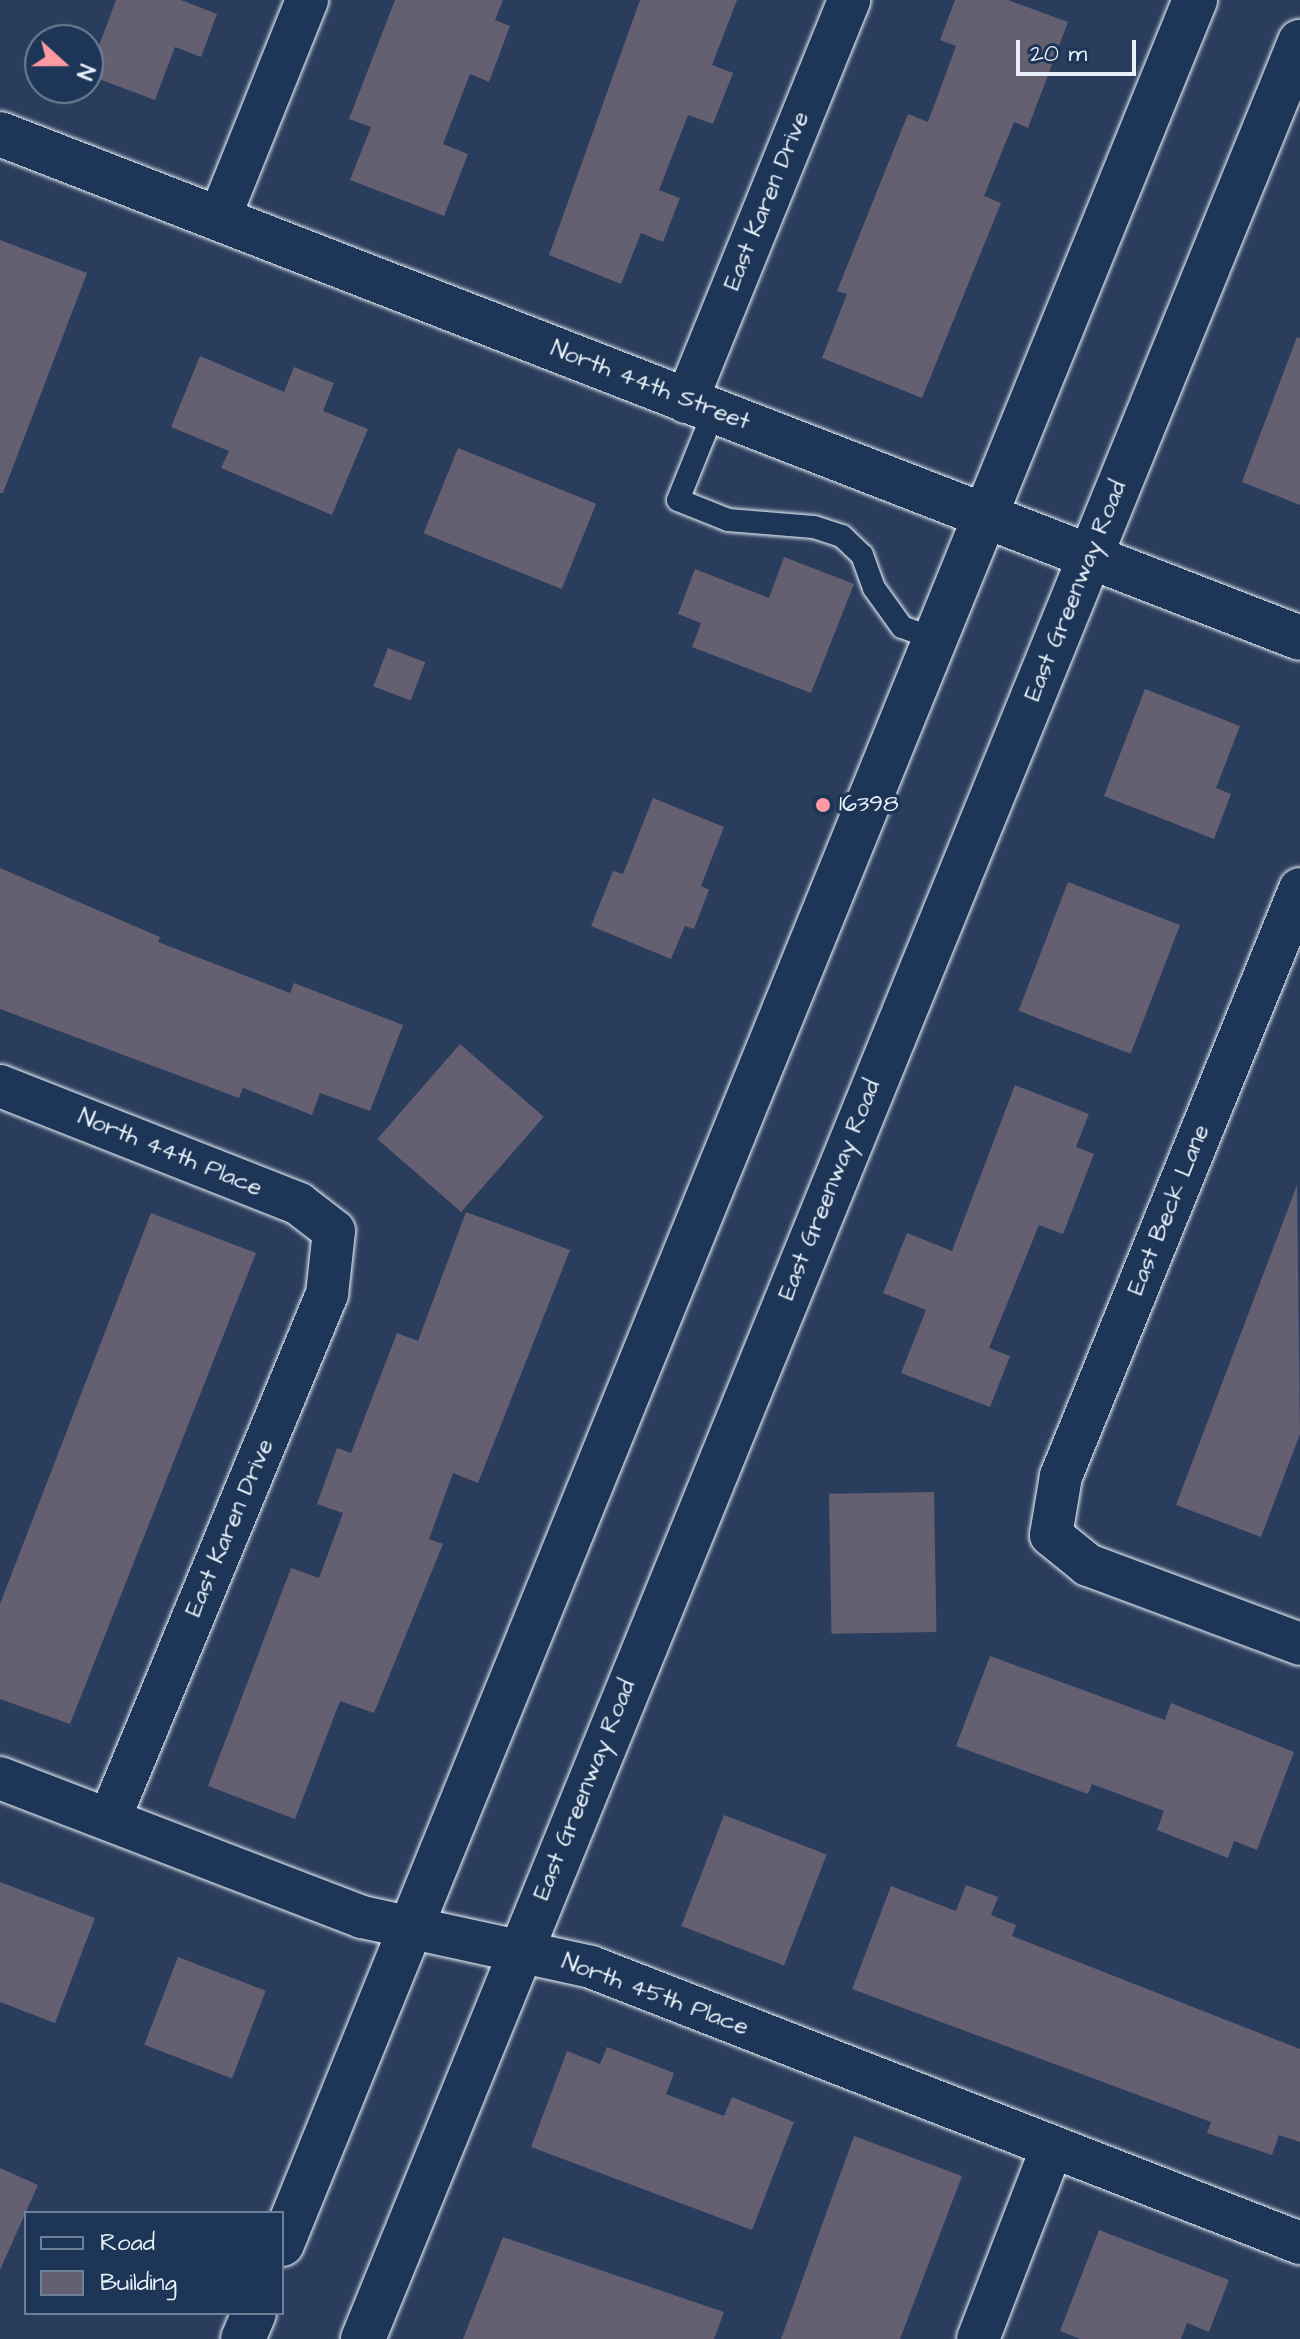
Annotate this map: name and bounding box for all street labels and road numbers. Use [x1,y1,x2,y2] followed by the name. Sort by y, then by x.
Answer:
[718,107,816,295] street label: East Karen Drive
[546,335,754,437] street label: North 44th Street
[1019,477,1133,705] street label: East Greenway Road
[773,1076,887,1304] street label: East Greenway Road
[74,1103,266,1203] street label: North 44th Place
[1122,1121,1216,1299] street label: East Beck Lane
[180,1435,280,1621] street label: East Karen Drive
[528,1676,642,1904] street label: East Greenway Road
[558,1948,752,2042] street label: North 45th Place

